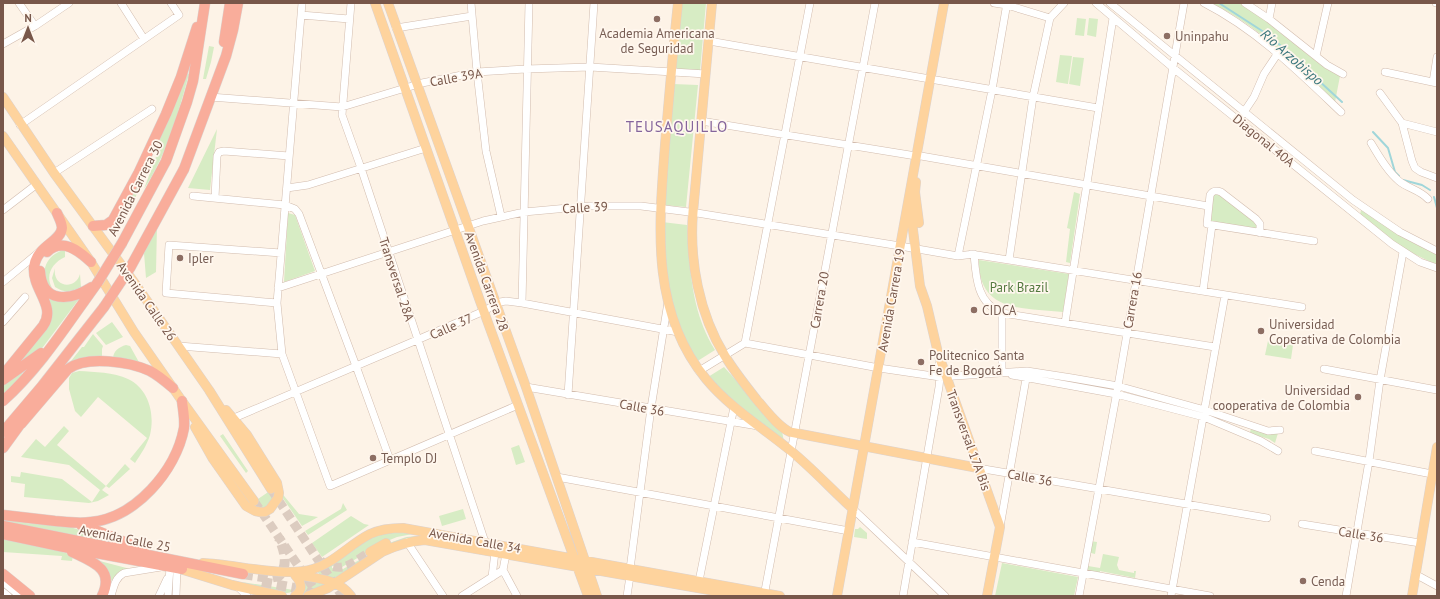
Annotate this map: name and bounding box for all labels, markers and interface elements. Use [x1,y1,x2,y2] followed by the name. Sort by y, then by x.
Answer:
[8,8,48,48] north arrow
[24,11,32,25] text: N
[652,14,662,24] marker: Academia Americana de Seguridad
[599,25,715,57] place label: Academia Americana de Seguridad
[1257,25,1327,89] water label: Río Arzobispo
[1175,28,1229,45] place label: Uninpahu
[1162,31,1172,41] marker: Uninpahu
[428,64,484,90] street label: Calle 39A
[1229,110,1298,171] street label: Diagonal 40A
[626,117,728,136] district label: TEUSAQUILLO
[104,138,167,239] street label: Avenida Carrera 30
[562,198,608,217] street label: Calle 39
[461,229,512,333] street label: Avenida Carrera 28
[375,235,418,324] street label: Transversal 28A
[874,247,909,353] street label: Avenida Carrera 19
[188,250,214,267] place label: Ipler
[175,253,185,263] marker: Ipler
[113,258,180,344] street label: Avenida Calle 26
[806,270,833,330] street label: Carrera 20
[1119,270,1146,330] street label: Carrera 16
[990,279,1048,296] park label: Park Brazil
[982,302,1017,319] place label: CIDCA
[969,305,979,315] marker: CIDCA
[427,309,475,343] street label: Calle 37
[1269,316,1401,348] place label: Universidad Coperativa de Colombia
[1256,326,1266,336] marker: Universidad Coperativa de Colombia
[929,347,1025,379] place label: Politecnico Santa Fe de Bogotá
[916,357,926,367] marker: Politecnico Santa Fe de Bogotá
[1213,382,1350,414] place label: Universidad cooperativa de Colombia
[942,387,995,493] street label: Transversal 17A Bis
[1353,392,1363,402] marker: Universidad cooperativa de Colombia
[618,395,666,420] street label: Calle 36
[381,450,437,467] place label: Templo DJ
[368,453,378,463] marker: Templo DJ
[1006,465,1054,490] street label: Calle 36
[78,521,172,556] street label: Avenida Calle 25
[1337,523,1385,546] street label: Calle 36
[428,524,522,557] street label: Avenida Calle 34
[1311,573,1345,590] place label: Cenda
[1298,576,1308,586] marker: Cenda

